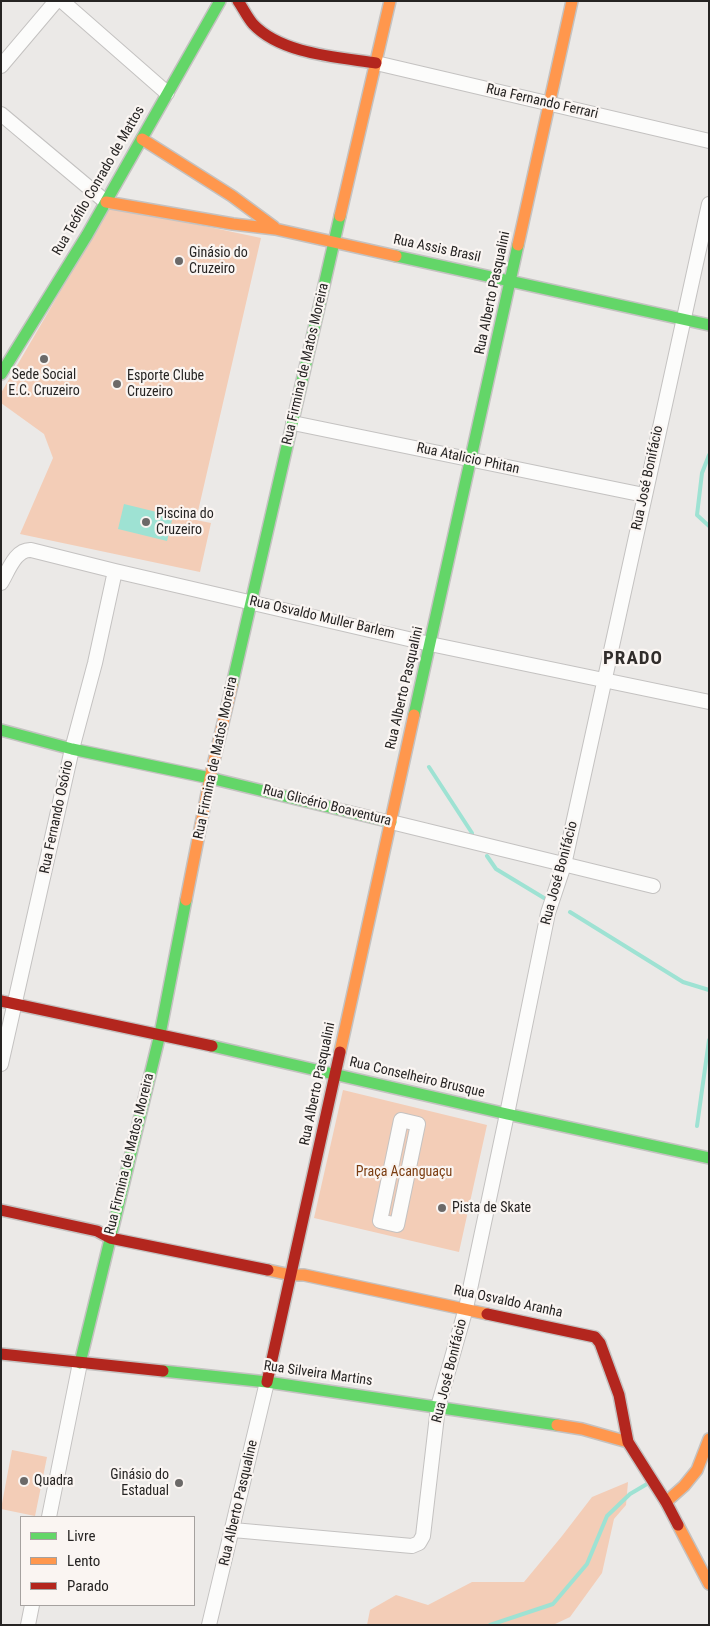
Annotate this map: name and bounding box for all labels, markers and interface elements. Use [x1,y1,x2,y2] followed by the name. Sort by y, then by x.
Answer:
[484,81,600,123] street label: Rua Fernando Ferrari
[49,103,149,259] street label: Rua Teófilo Conrado de Mattos
[472,230,514,356] street label: Rua Alberto Pasqualini
[392,232,482,266] street label: Rua Assis Brasil
[189,245,248,278] place label: Ginásio do Cruzeiro
[173,255,185,267] marker: Ginásio do Cruzeiro
[279,281,333,447] street label: Rua Firmina de Matos Moreira
[38,353,50,365] marker: Sede Social E.C. Cruzeiro
[8,367,80,400] place label: Sede Social E.C. Cruzeiro
[127,368,204,401] place label: Esporte Clube Cruzeiro
[111,378,123,390] marker: Esporte Clube Cruzeiro
[629,424,667,532] street label: Rua José Bonifácio
[415,440,521,478] street label: Rua Atalicio Phitan
[156,506,214,538] place label: Piscina do Cruzeiro
[140,516,152,528] marker: Piscina do Cruzeiro
[248,593,396,643] street label: Rua Osvaldo Muller Barlem
[383,625,427,751] street label: Rua Alberto Pasqualini
[602,648,664,670] district label: PRADO
[191,675,241,841] street label: Rua Firmina de Matos Moreira
[37,759,77,875] street label: Rua Fernando Osório
[261,782,393,830] street label: Rua Glicério Boaventura
[538,819,582,927] street label: Rua José Bonifácio
[297,1021,339,1147] street label: Rua Alberto Pasqualini
[348,1054,486,1102] street label: Rua Conselheiro Brusque
[102,1072,158,1236] street label: Rua Firmina de Matos Moreira
[356,1164,452,1180] park label: Praça Acanguaçu
[452,1200,531,1216] place label: Pista de Skate
[436,1202,448,1214] marker: Pista de Skate
[452,1282,564,1322] street label: Rua Osvaldo Aranha
[429,1317,471,1425] street label: Rua José Bonifácio
[262,1358,374,1390] street label: Rua Silveira Martins
[216,1438,262,1568] street label: Rua Alberto Pasqualine
[110,1467,169,1500] place label: Ginásio do Estadual
[34,1473,74,1489] place label: Quadra
[18,1475,30,1487] marker: Quadra
[173,1477,185,1489] marker: Ginásio do Estadual
[20,1516,195,1606] legend
[67,1527,95,1545] text: Livre
[67,1552,100,1570] text: Lento
[67,1577,109,1595] text: Parado

